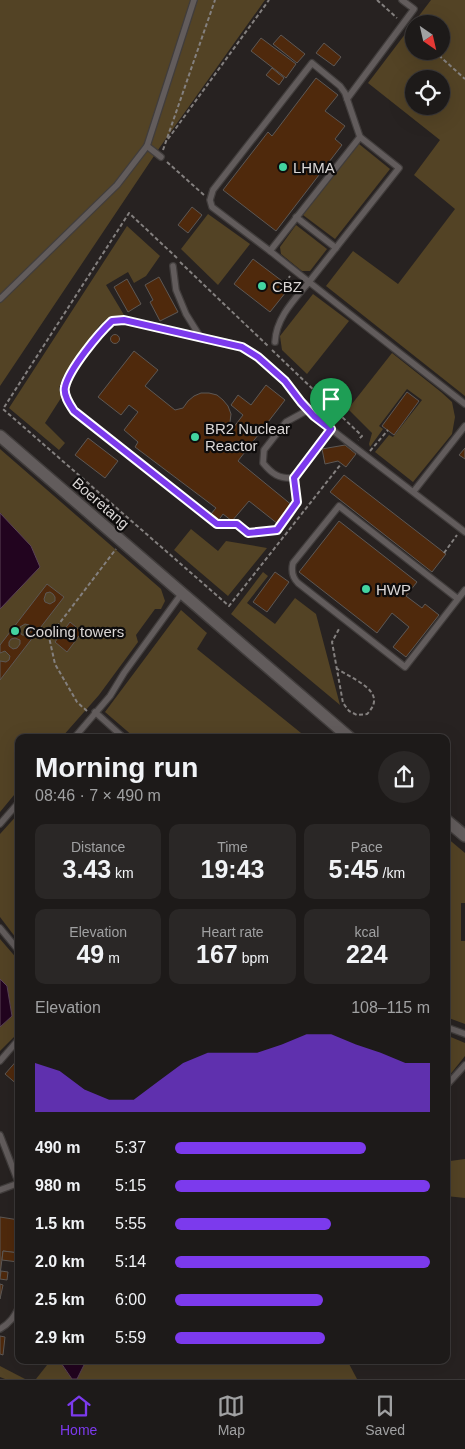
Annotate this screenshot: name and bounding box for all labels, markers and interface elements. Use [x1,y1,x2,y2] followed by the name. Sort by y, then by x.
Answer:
[405,15,450,60] north arrow
[405,15,450,115] map controls
[405,70,450,115] button: locate
[293,159,335,176] place label: LHMA
[277,161,289,173] marker: LHMA
[272,278,302,295] place label: CBZ
[256,280,268,292] marker: CBZ
[310,378,352,429] pin
[317,385,345,413] icon: arrive
[205,420,290,454] place label: BR2 Nuclear Reactor
[189,431,201,443] marker: BR2 Nuclear Reactor
[69,474,133,532] street label: Boeretang
[376,581,411,598] place label: HWP
[360,583,372,595] marker: HWP
[25,623,124,640] place label: Cooling towers
[9,625,21,637] marker: Cooling towers
[378,751,430,803] button: share
[35,752,198,783] text: Morning run
[35,787,161,804] text: 08:46 · 7 × 490 m
[71,839,125,855] text: Distance
[217,839,248,855] text: Time
[351,839,383,855] text: Pace
[63,855,111,883] text: 3.43
[201,855,264,883] text: 19:43
[329,855,379,883] text: 5:45
[111,865,134,881] text: km
[379,865,405,881] text: /km
[69,924,127,940] text: Elevation
[201,924,264,940] text: Heart rate
[354,924,379,940] text: kcal
[76,940,104,968] text: 49
[196,940,238,968] text: 167
[346,940,388,968] text: 224
[104,950,120,966] text: m
[238,950,269,966] text: bpm
[35,999,101,1016] text: Elevation
[351,999,430,1016] text: 108–115 m
[35,1139,80,1156] text: 490 m
[115,1139,146,1156] text: 5:37
[35,1177,80,1194] text: 980 m
[115,1177,146,1194] text: 5:15
[35,1215,85,1232] text: 1.5 km
[115,1215,146,1232] text: 5:55
[35,1253,85,1270] text: 2.0 km
[115,1253,146,1270] text: 5:14
[35,1291,85,1308] text: 2.5 km
[115,1291,146,1308] text: 6:00
[35,1329,85,1346] text: 2.9 km
[115,1329,146,1346] text: 5:59
[60,1392,97,1438] tab: Home
[217,1392,245,1438] tab: Map
[365,1392,405,1438] tab: Saved

